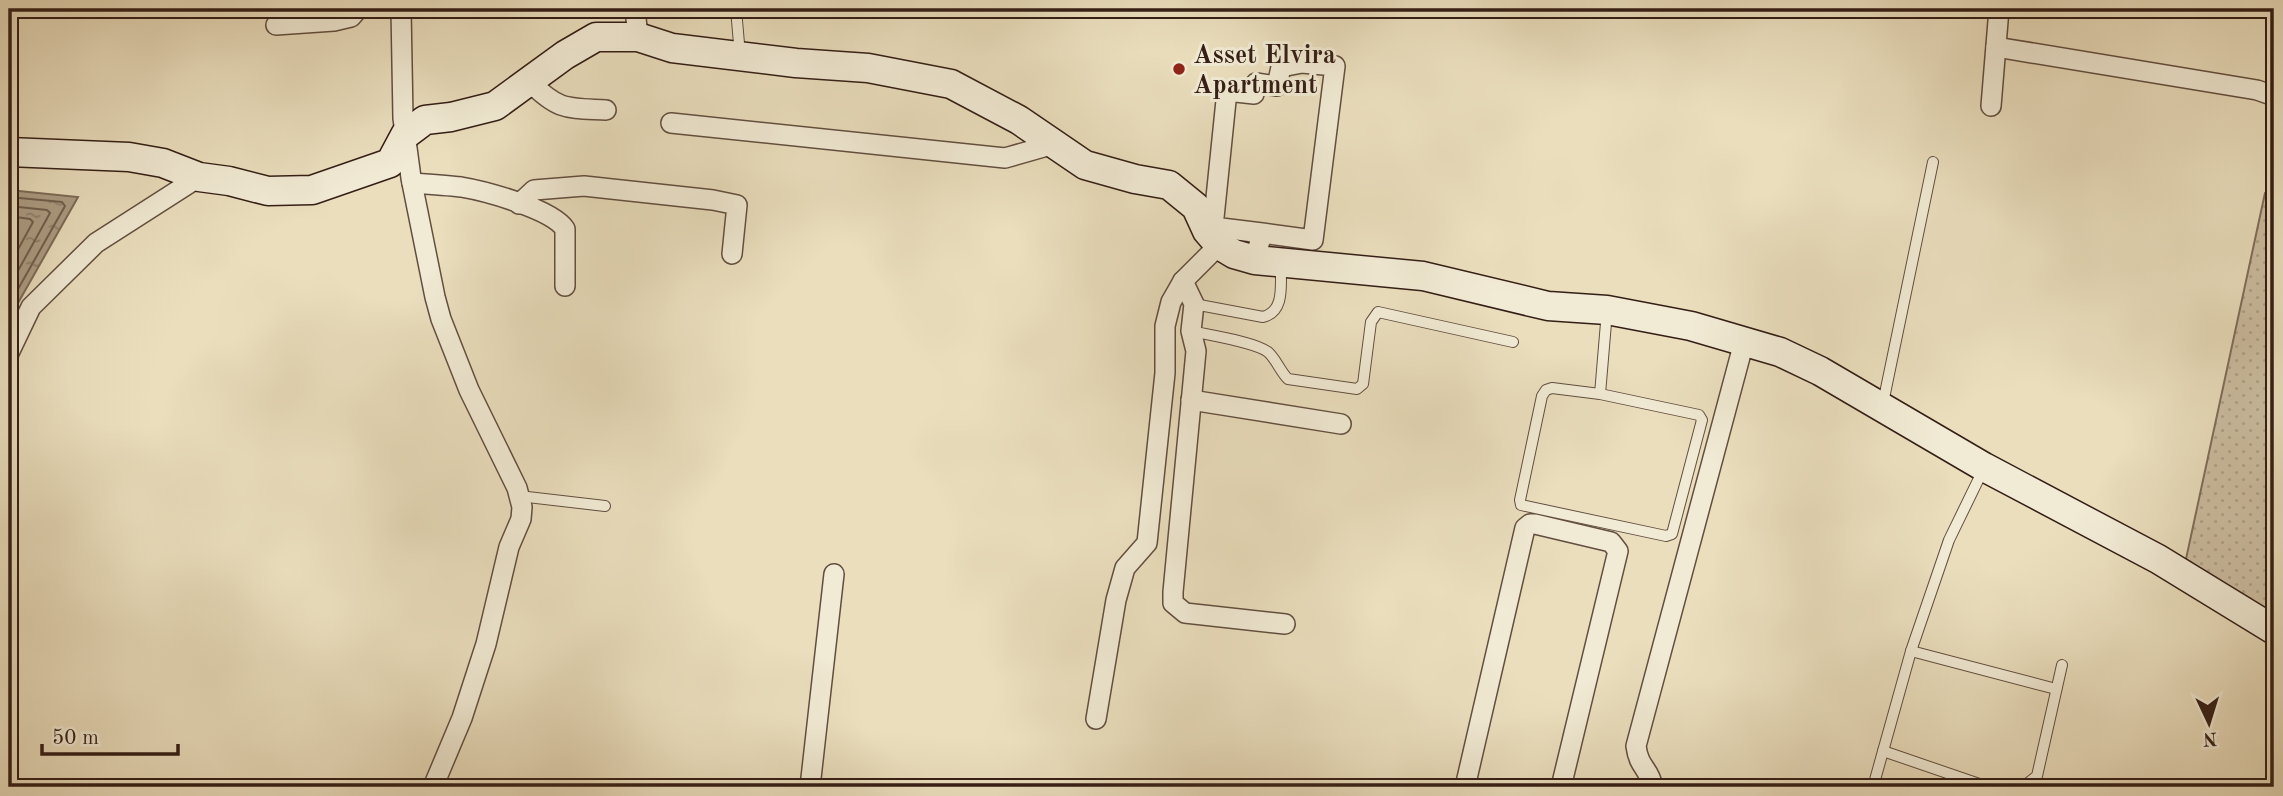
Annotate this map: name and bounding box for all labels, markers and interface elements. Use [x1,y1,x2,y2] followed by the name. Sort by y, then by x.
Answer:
[1193,43,1336,99] place label: Asset Elvira Apartment
[1171,61,1187,77] marker: Asset Elvira Apartment
[2174,688,2244,758] north arrow
[42,712,178,756] scale bar
[2202,727,2218,747] text: N
[52,728,99,749] text: 50 m

